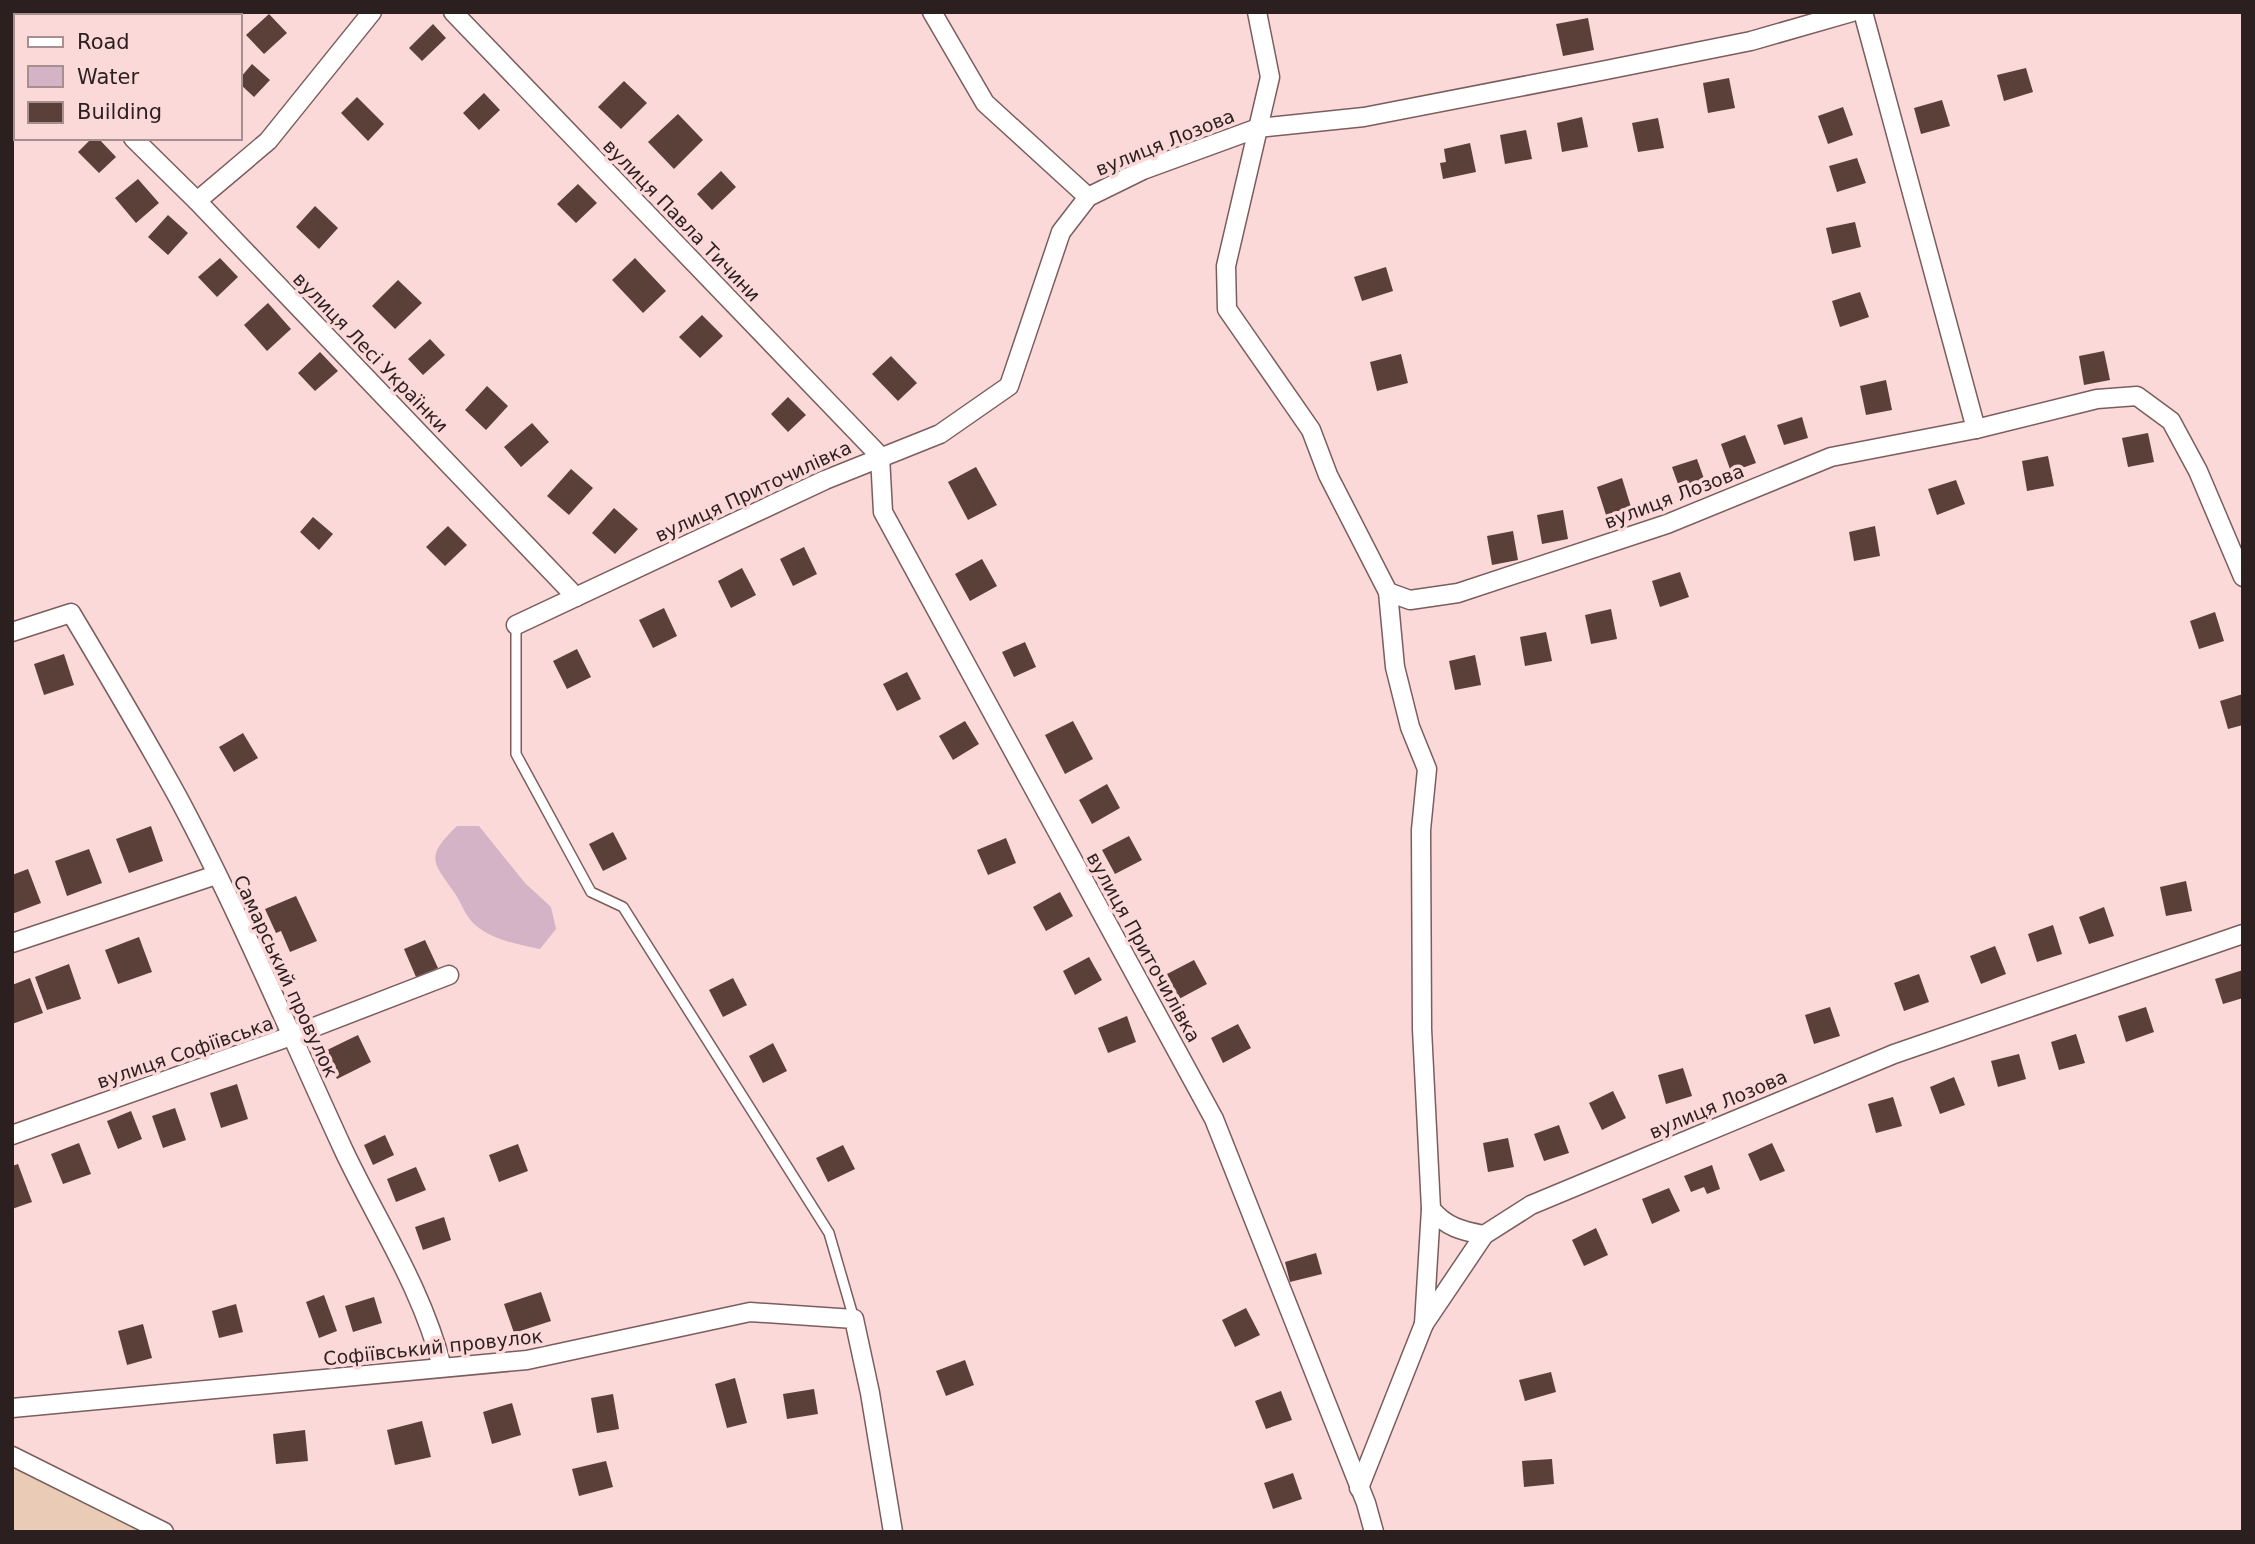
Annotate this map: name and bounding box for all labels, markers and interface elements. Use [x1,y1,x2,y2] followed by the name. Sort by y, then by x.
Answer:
[14,14,242,140] legend
[77,30,130,54] text: Road
[77,65,139,89] text: Water
[77,100,162,124] text: Building
[1092,104,1238,180] street label: вулиця Лозова
[599,134,765,306] street label: вулиця Павла Тичини
[289,268,453,436] street label: вулиця Лесі Українки
[651,436,855,546] street label: вулиця Приточилівка
[1601,459,1747,533] street label: вулиця Лозова
[1082,848,1206,1046] street label: вулиця Приточилівка
[229,871,343,1081] street label: Самарський провулок
[94,1011,276,1093] street label: вулиця Софіївська
[1646,1065,1790,1143] street label: вулиця Лозова
[322,1325,544,1369] street label: Софіївський провулок

